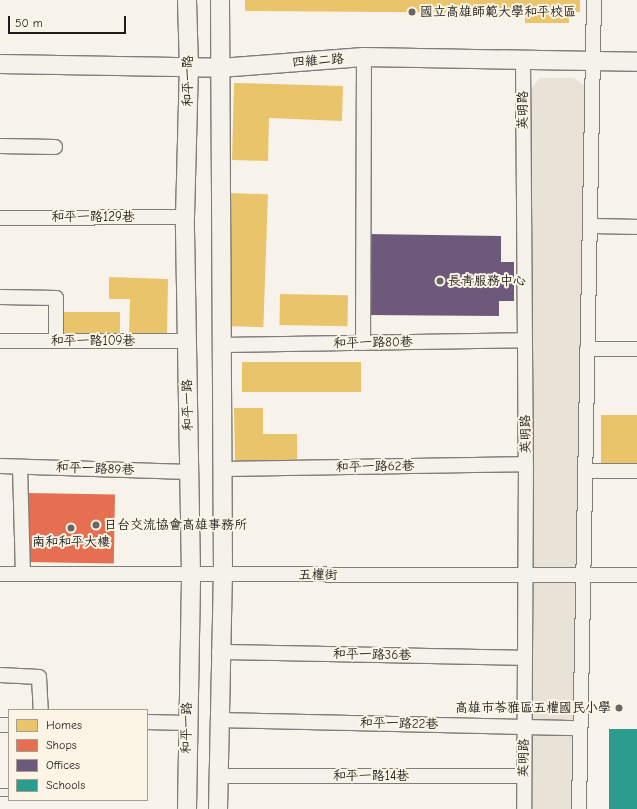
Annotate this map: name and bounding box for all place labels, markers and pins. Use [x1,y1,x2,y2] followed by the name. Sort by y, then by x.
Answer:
[420,4,576,20] place label: 國立高雄師範大學和平校區
[407,7,417,17] marker: 國立高雄師範大學和平校區
[448,273,526,289] place label: 長青服務中心
[435,276,445,286] marker: 長青服務中心
[104,517,247,533] place label: 日台交流協會高雄事務所
[91,520,101,530] marker: 日台交流協會高雄事務所
[66,523,76,533] marker: 南和和平大樓
[32,534,110,550] place label: 南和和平大樓
[455,700,611,716] place label: 高雄市苓雅區五權國民小學
[614,703,624,713] marker: 高雄市苓雅區五權國民小學

